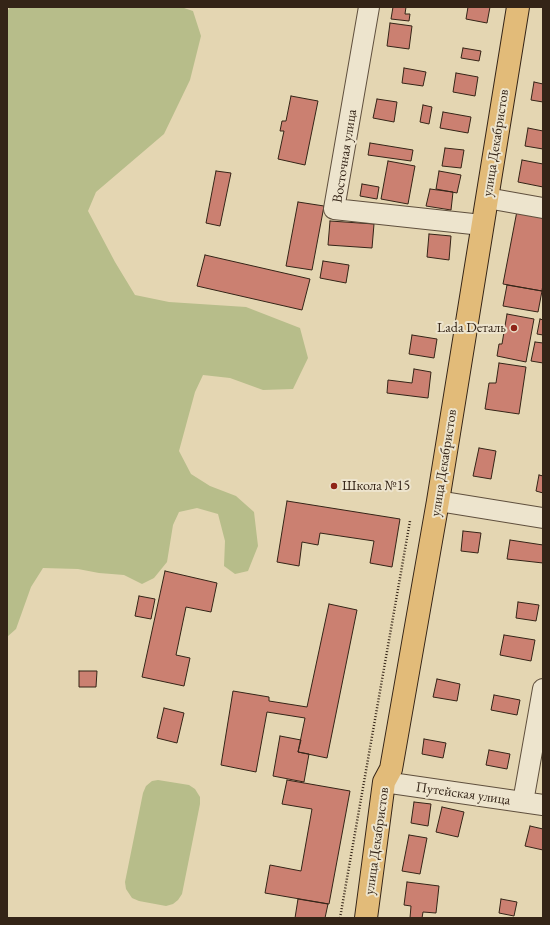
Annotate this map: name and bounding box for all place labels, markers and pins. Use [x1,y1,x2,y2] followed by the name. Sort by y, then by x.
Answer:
[437,320,506,336] place label: Lada Dеталь
[509,323,519,333] marker: Lada Dеталь
[342,478,410,494] place label: Школа №15
[329,481,339,491] marker: Школа №15

